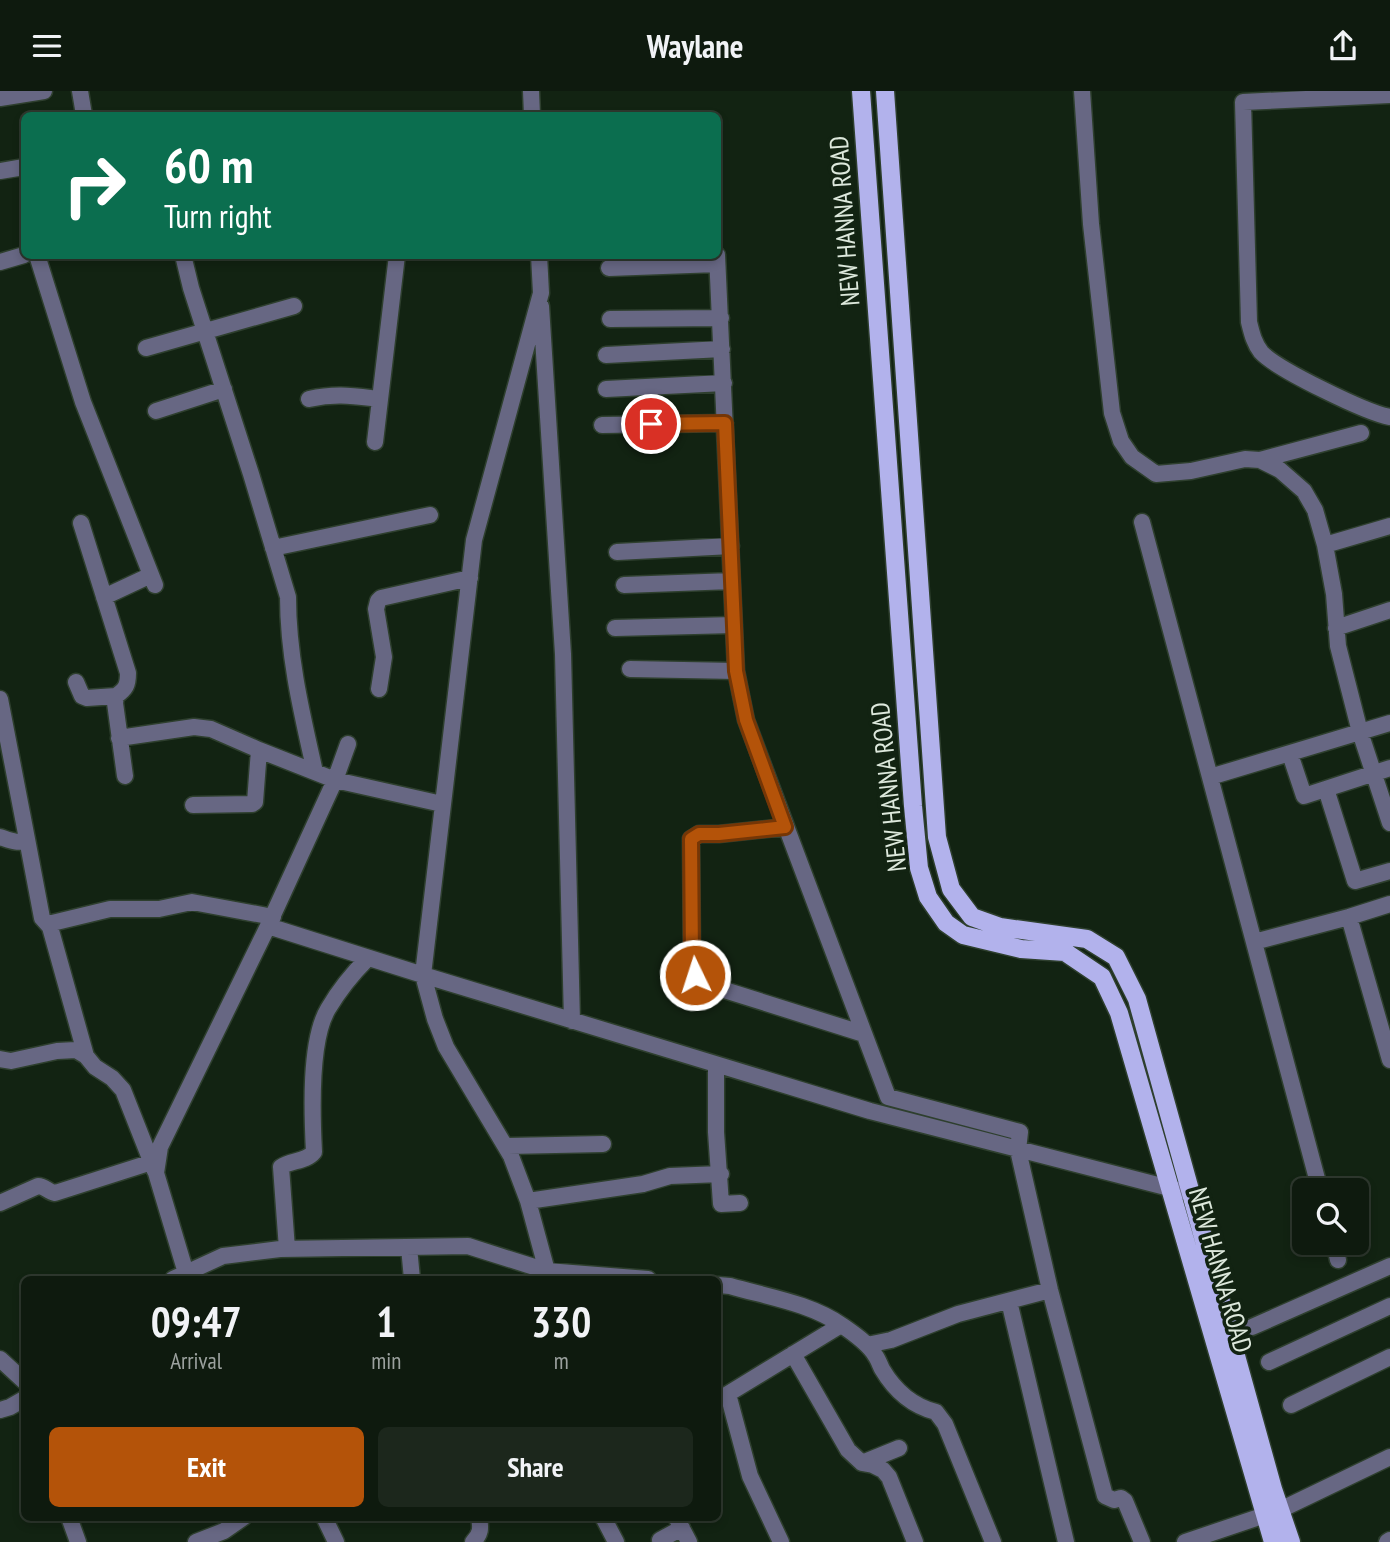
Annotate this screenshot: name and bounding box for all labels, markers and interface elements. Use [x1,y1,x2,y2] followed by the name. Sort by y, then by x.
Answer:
[647,25,743,67] text: Waylane
[28,27,66,65] icon: menu
[1324,27,1362,65] icon: share
[164,133,253,197] text: 60 m
[822,135,866,307] street label: NEW HANNA ROAD
[49,140,140,231] icon: right
[164,195,272,237] text: Turn right
[621,394,681,454] pin
[632,405,670,443] icon: arrive
[863,701,913,873] street label: NEW HANNA ROAD
[658,938,732,1012] position arrow
[1292,1178,1369,1255] map controls
[1292,1178,1369,1255] button: search
[1182,1184,1260,1356] street label: NEW HANNA ROAD
[151,1294,242,1349] text: 09:47
[376,1294,396,1349] text: 1
[531,1294,591,1349] text: 330
[170,1346,222,1375] text: Arrival
[371,1346,401,1375] text: min
[554,1346,569,1375] text: m
[49,1427,364,1507] button: Exit
[378,1427,693,1507] button: Share

